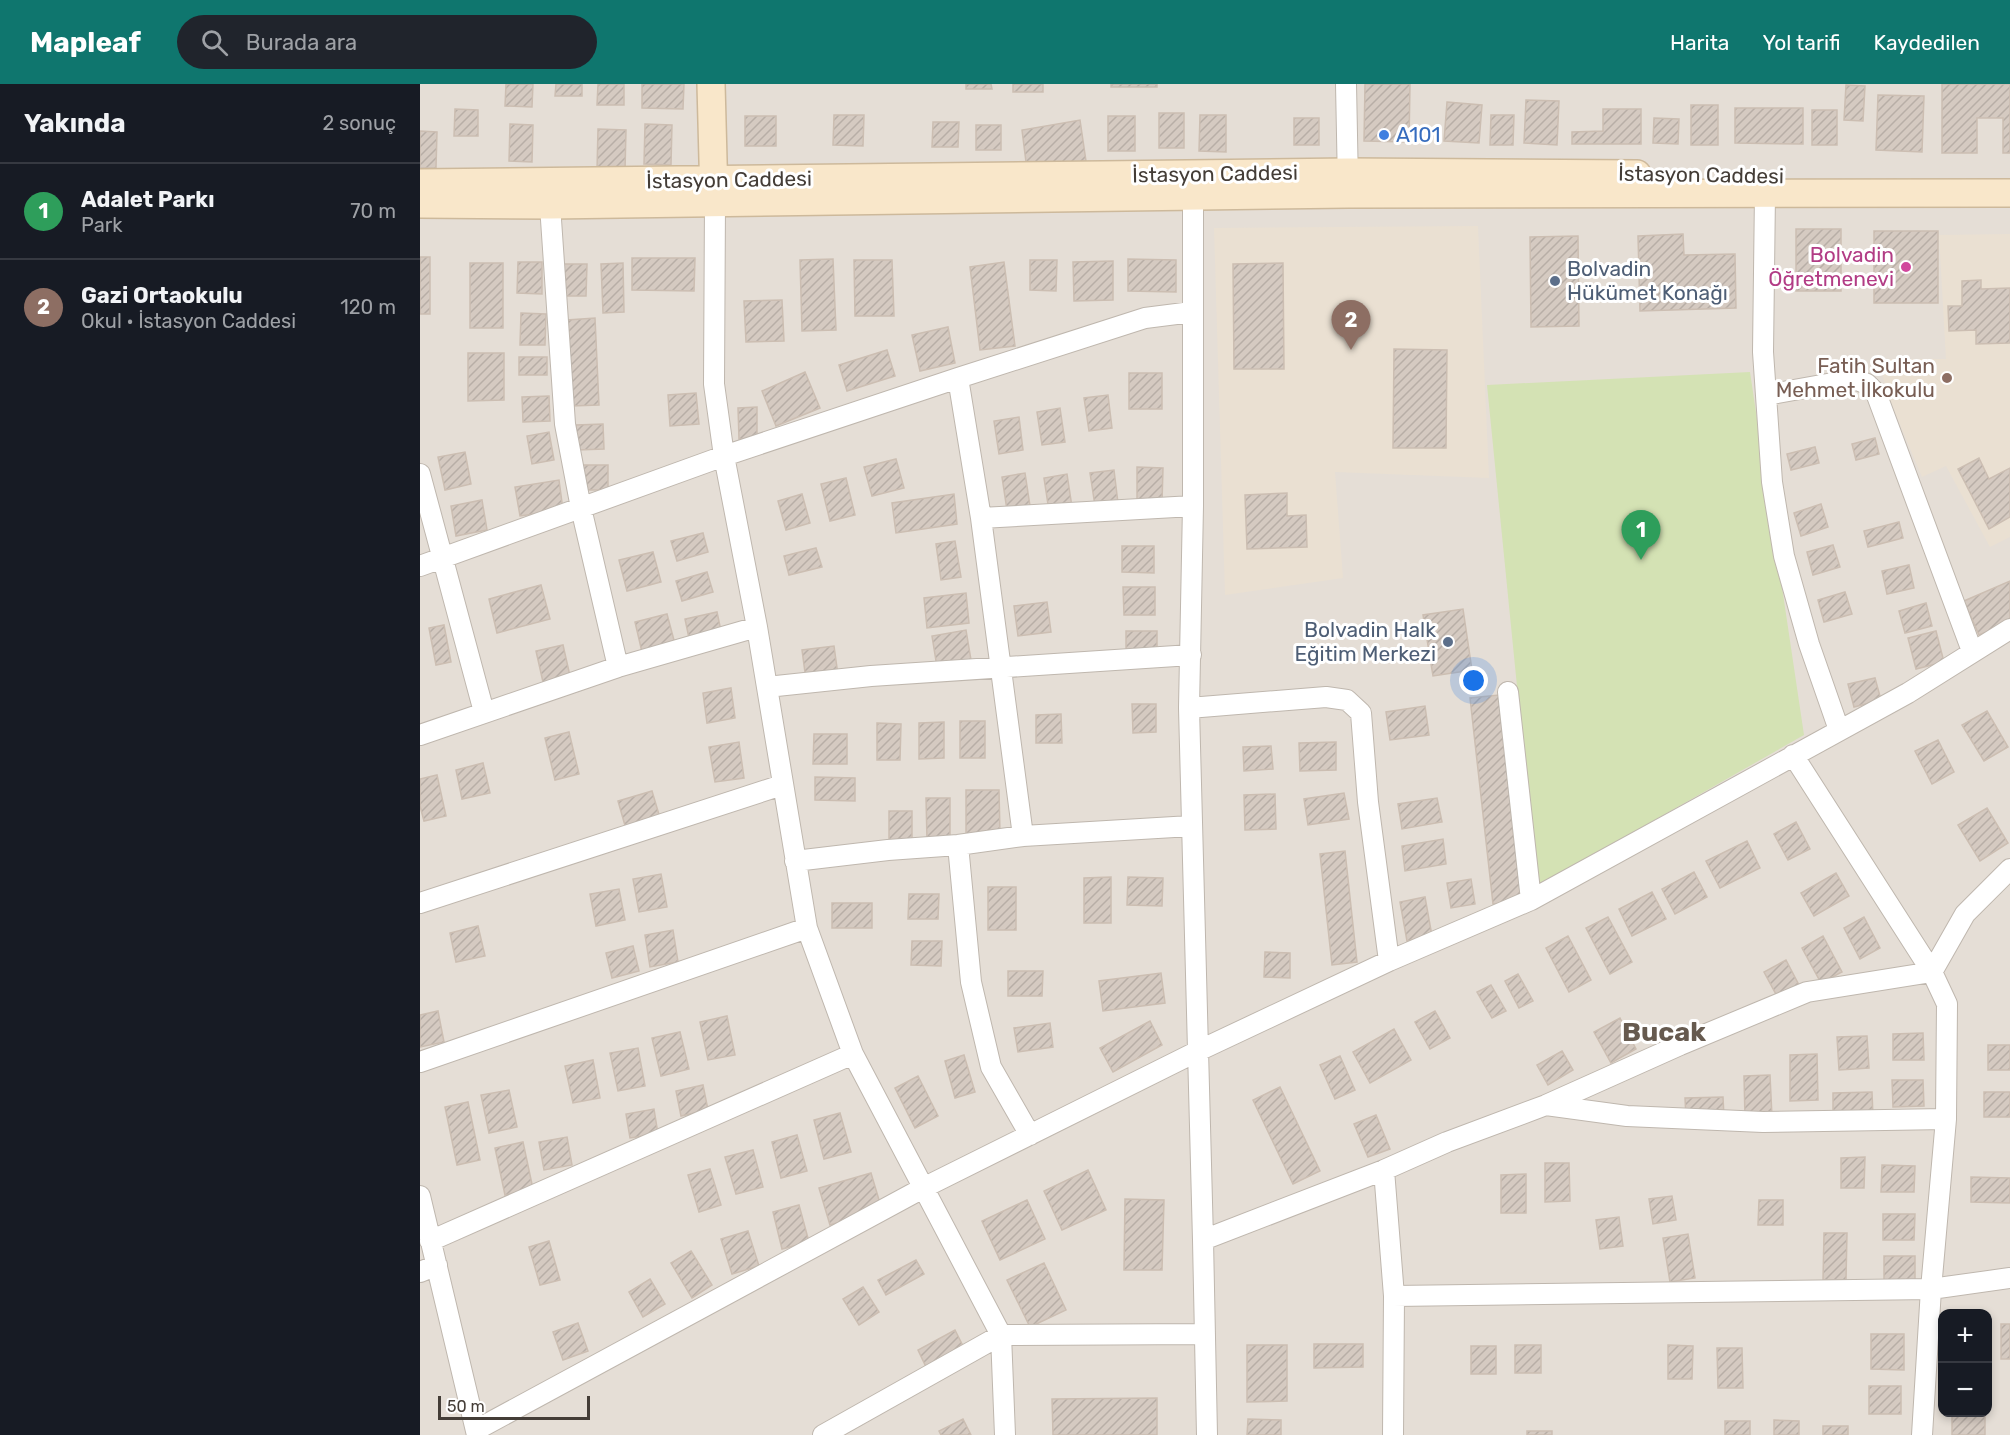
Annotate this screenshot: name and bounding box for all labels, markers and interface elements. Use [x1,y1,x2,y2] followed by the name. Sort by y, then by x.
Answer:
[177,15,597,69] search box
[30,26,141,59] text: Mapleaf
[198,26,231,59] icon: search
[246,29,357,56] text: Burada ara
[1670,30,1729,55] text: Harita
[1762,30,1841,55] text: Yol tarifi
[1874,30,1980,55] text: Kaydedilen
[24,108,126,139] text: Yakında
[322,111,396,135] text: 2 sonuç
[1396,122,1440,147] place label: A101
[1377,128,1391,142] marker: A101
[1132,160,1298,187] street label: İstasyon Caddesi
[1618,161,1784,188] street label: İstasyon Caddesi
[646,166,812,193] street label: İstasyon Caddesi
[81,186,215,213] text: Adalet Parkı
[39,199,48,223] text: 1
[350,199,396,223] text: 70 m
[81,213,123,237] text: Park
[1768,242,1894,291] place label: Bolvadin Öğretmenevi
[1567,256,1728,305] place label: Bolvadin Hükümet Konağı
[1899,260,1913,274] marker: Bolvadin Öğretmenevi
[1548,274,1562,288] marker: Bolvadin Hükümet Konağı
[81,282,243,309] text: Gazi Ortaokulu
[37,295,50,319] text: 2
[340,295,396,319] text: 120 m
[1332,300,1370,350] pin: 2
[81,309,296,333] text: Okul · İstasyon Caddesi
[1776,353,1935,402] place label: Fatih Sultan Mehmet İlkokulu
[1940,371,1954,385] marker: Fatih Sultan Mehmet İlkokulu
[1622,510,1660,560] pin: 1
[1294,617,1436,666] place label: Bolvadin Halk Eğitim Merkezi
[1441,635,1455,649] marker: Bolvadin Halk Eğitim Merkezi
[1459,666,1488,695] your location
[1622,1016,1706,1048] district label: Bucak
[1938,1309,1992,1417] map controls
[1938,1309,1992,1363] button: +
[1938,1363,1992,1417] button: −
[438,1393,590,1420] scale bar
[447,1397,485,1416] text: 50 m

